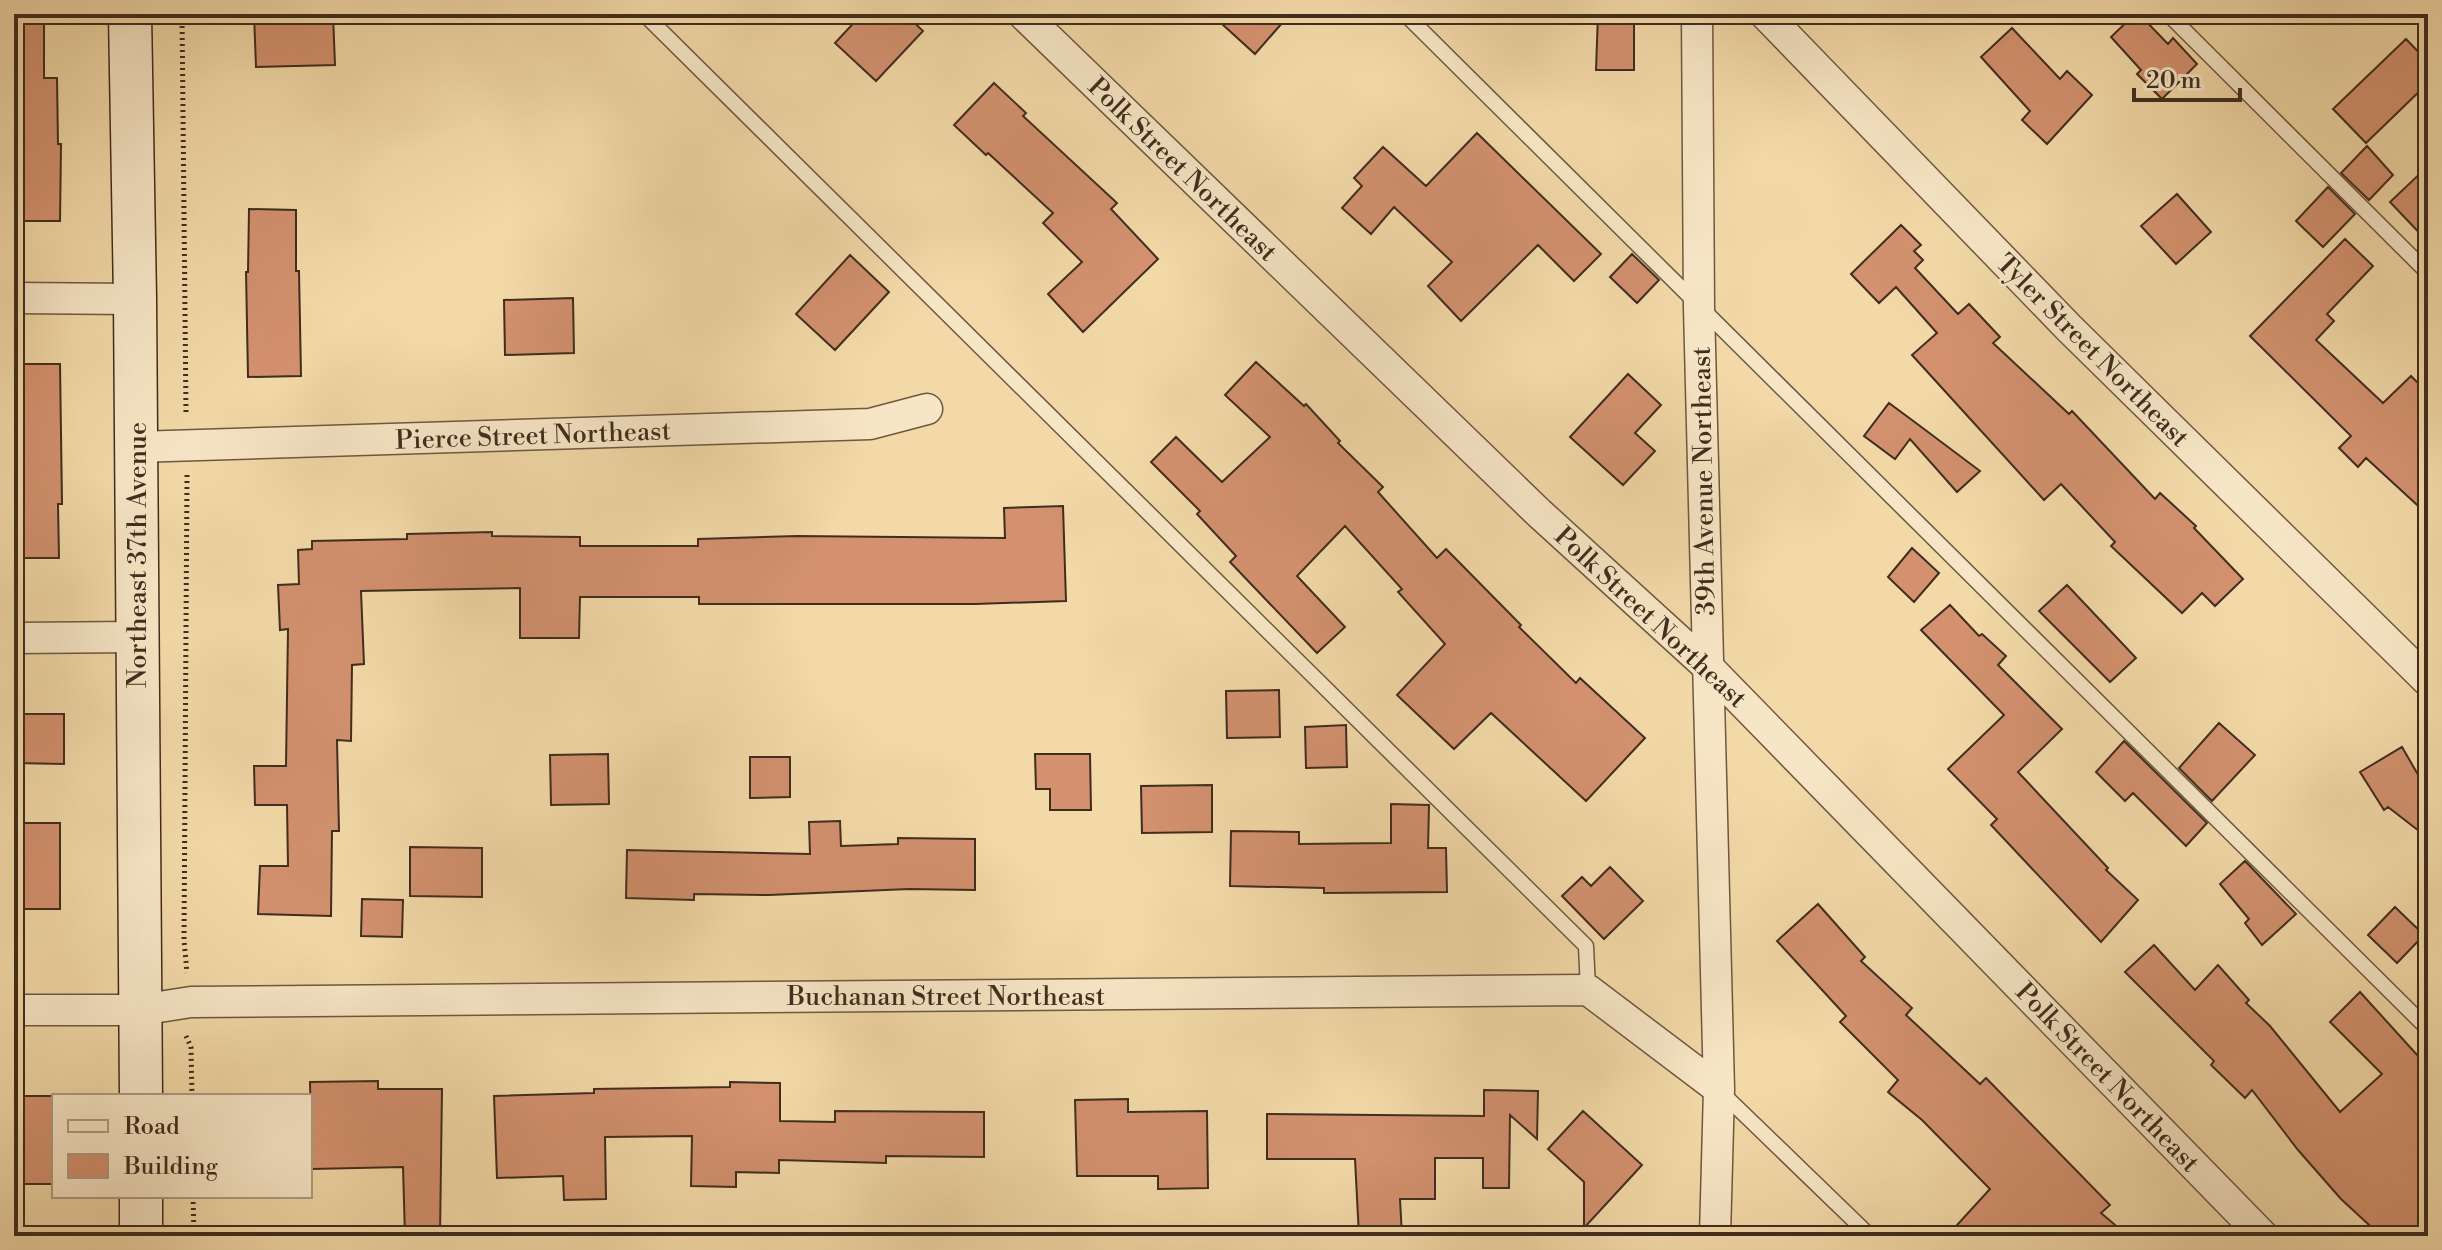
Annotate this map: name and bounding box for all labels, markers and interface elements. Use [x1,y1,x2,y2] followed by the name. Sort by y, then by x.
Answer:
[2134,52,2240,102] scale bar
[2146,66,2202,96] text: 20 m
[1081,71,1284,268] street label: Polk Street Northeast
[1989,248,2195,454] street label: Tyler Street Northeast
[1686,346,1722,616] street label: 39th Avenue Northeast
[395,415,671,457] street label: Pierce Street Northeast
[122,422,154,688] street label: Northeast 37th Avenue
[1548,520,1753,715] street label: Polk Street Northeast
[2009,976,2206,1179] street label: Polk Street Northeast
[786,981,1105,1013] street label: Buchanan Street Northeast
[52,1094,312,1198] legend
[124,1112,180,1142] text: Road
[123,1152,218,1182] text: Building

